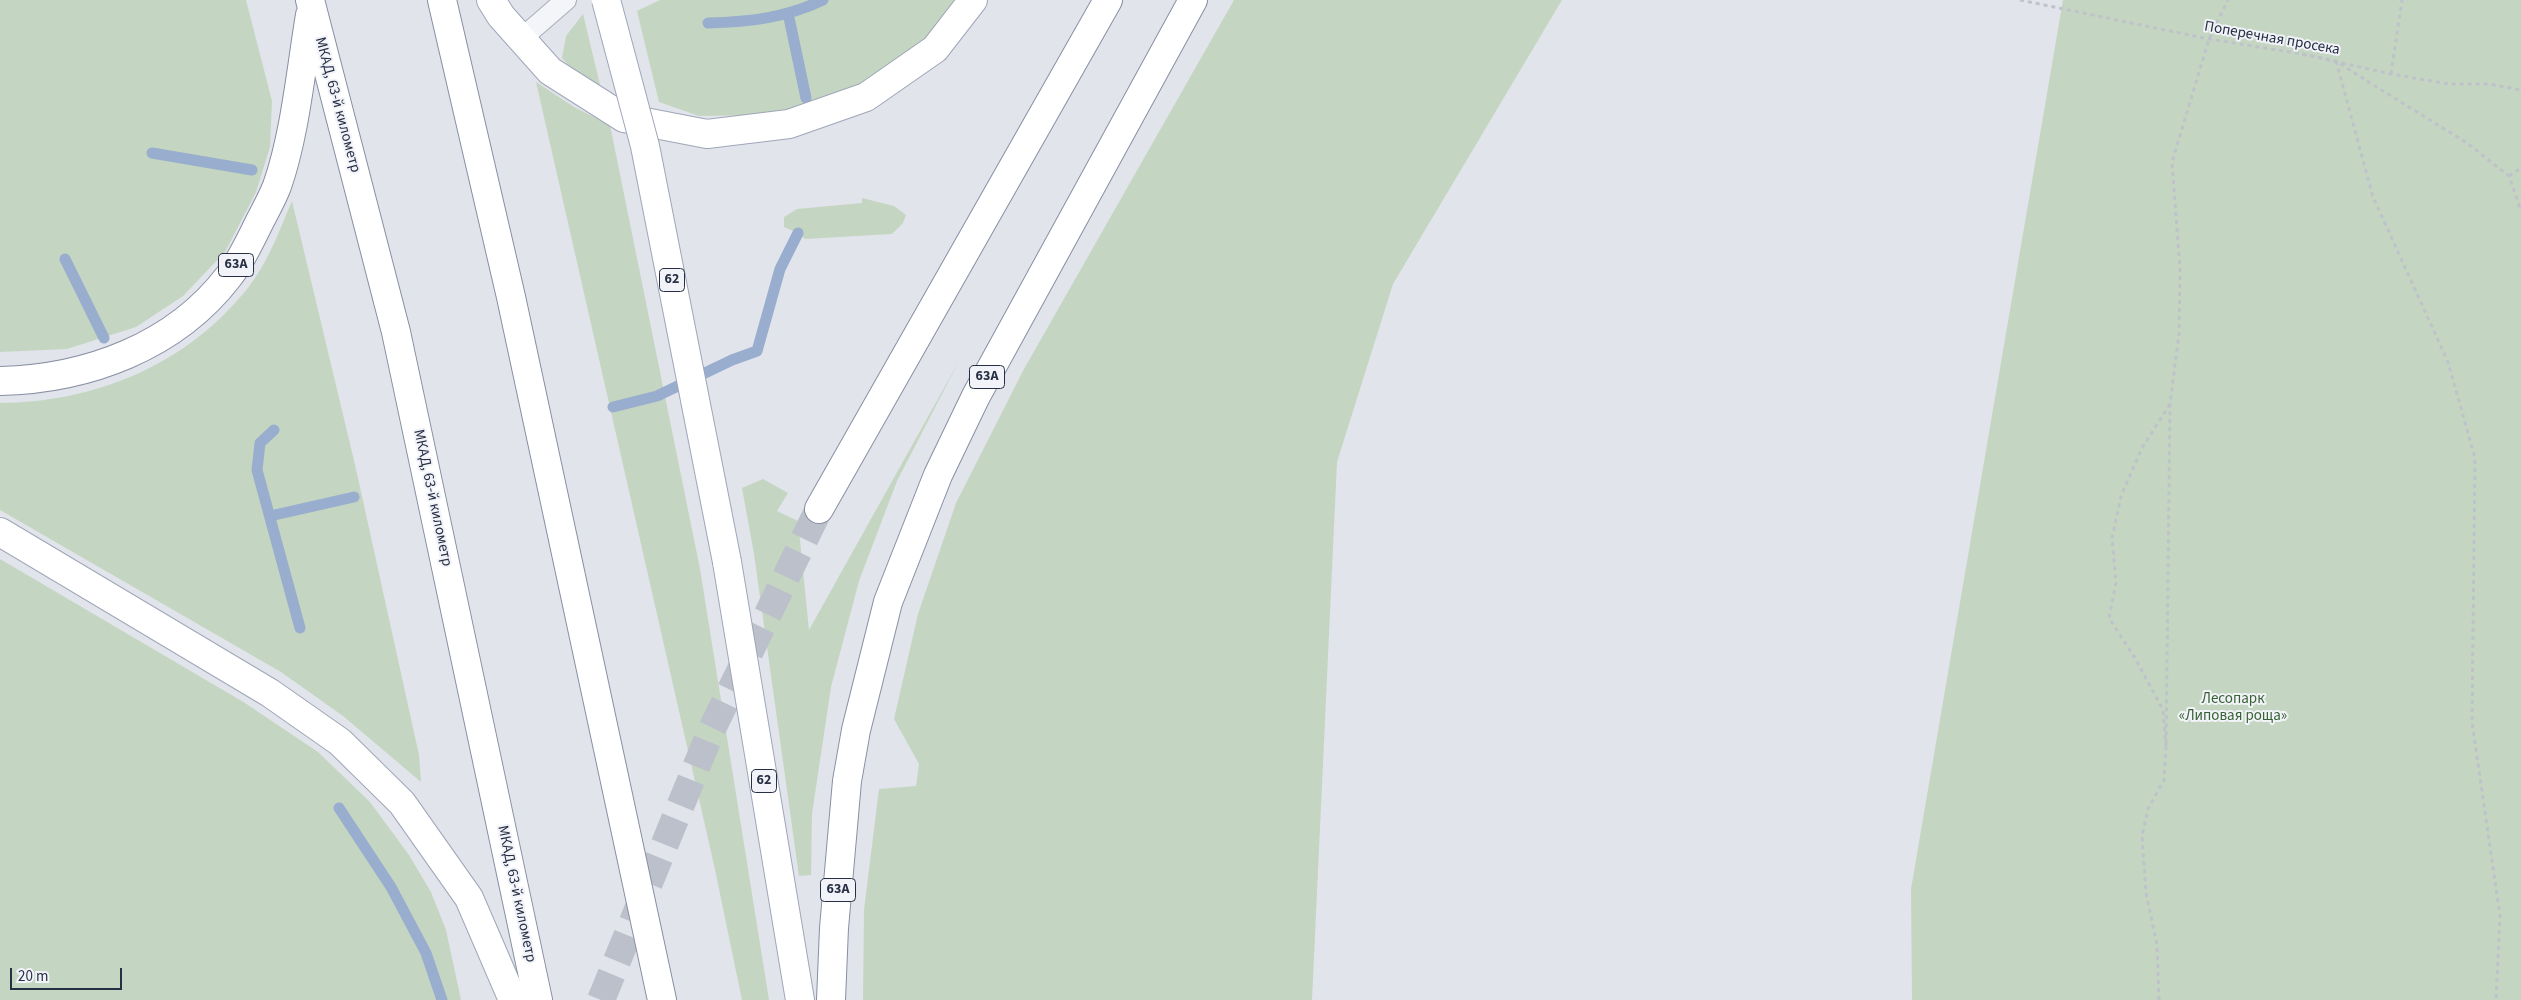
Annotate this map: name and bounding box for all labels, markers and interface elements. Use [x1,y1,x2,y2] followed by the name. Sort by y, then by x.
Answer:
[2203,18,2341,60] street label: Поперечная просека
[310,35,364,175] street label: МКАД, 63-й километр
[218,254,254,276] road number: 63A
[660,268,684,292] road number: 62
[970,366,1004,388] road number: 63A
[409,428,455,568] street label: МКАД, 63-й километр
[2179,691,2287,726] park label: Лесопарк «Липовая роща»
[752,769,776,792] road number: 62
[493,824,539,964] street label: МКАД, 63-й километр
[820,878,856,902] road number: 63A
[12,958,125,990] scale bar
[18,966,48,987] text: 20 m

